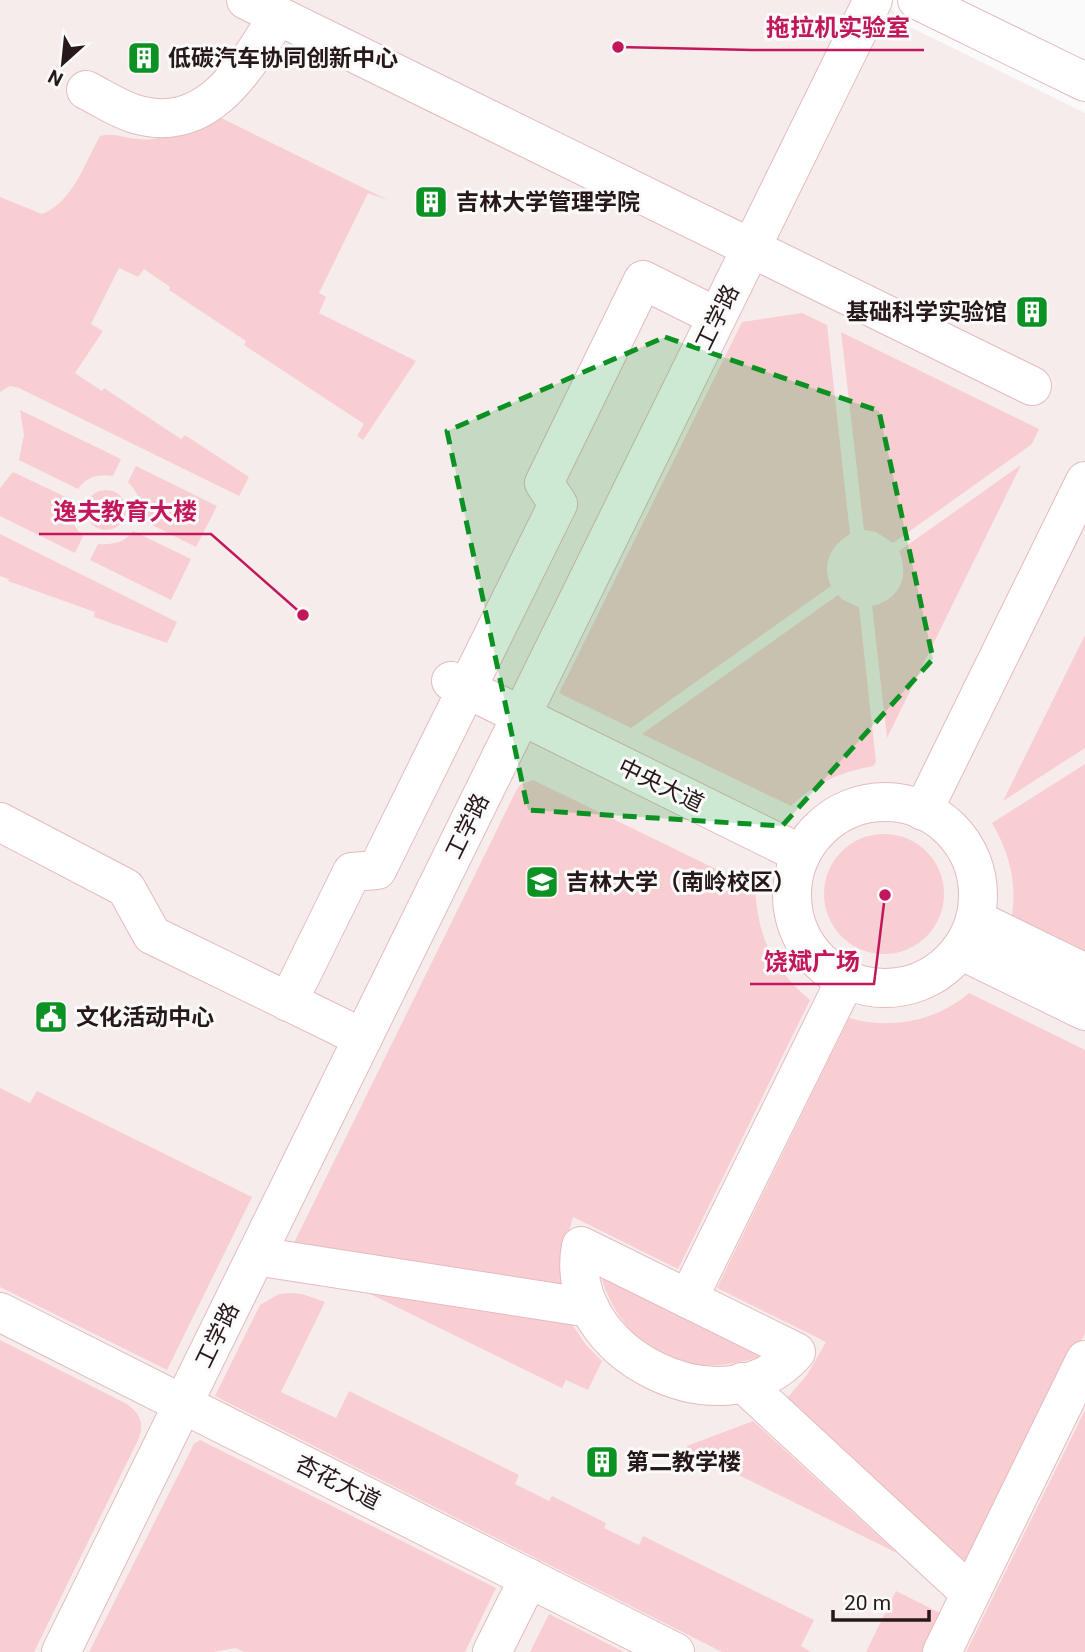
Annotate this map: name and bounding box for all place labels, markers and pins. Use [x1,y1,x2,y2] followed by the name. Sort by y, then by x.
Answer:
[752,5,924,50] callout: 拖拉机实验室
[125,39,163,77] building icon: 低碳汽车协同创新中心
[168,45,398,72] place label: 低碳汽车协同创新中心
[412,183,450,221] building icon: 吉林大学管理学院
[456,189,640,216] place label: 吉林大学管理学院
[1013,293,1051,331] building icon: 基础科学实验馆
[846,299,1007,326] place label: 基础科学实验馆
[39,489,211,534] callout: 逸夫教育大楼
[523,863,561,901] school or university icon: 吉林大学（南岭校区）
[566,869,796,896] place label: 吉林大学（南岭校区）
[750,939,874,984] callout: 饶斌广场
[32,998,70,1036] public building icon: 文化活动中心
[76,1004,214,1031] place label: 文化活动中心
[583,1443,621,1481] building icon: 第二教学楼
[626,1449,741,1476] place label: 第二教学楼

